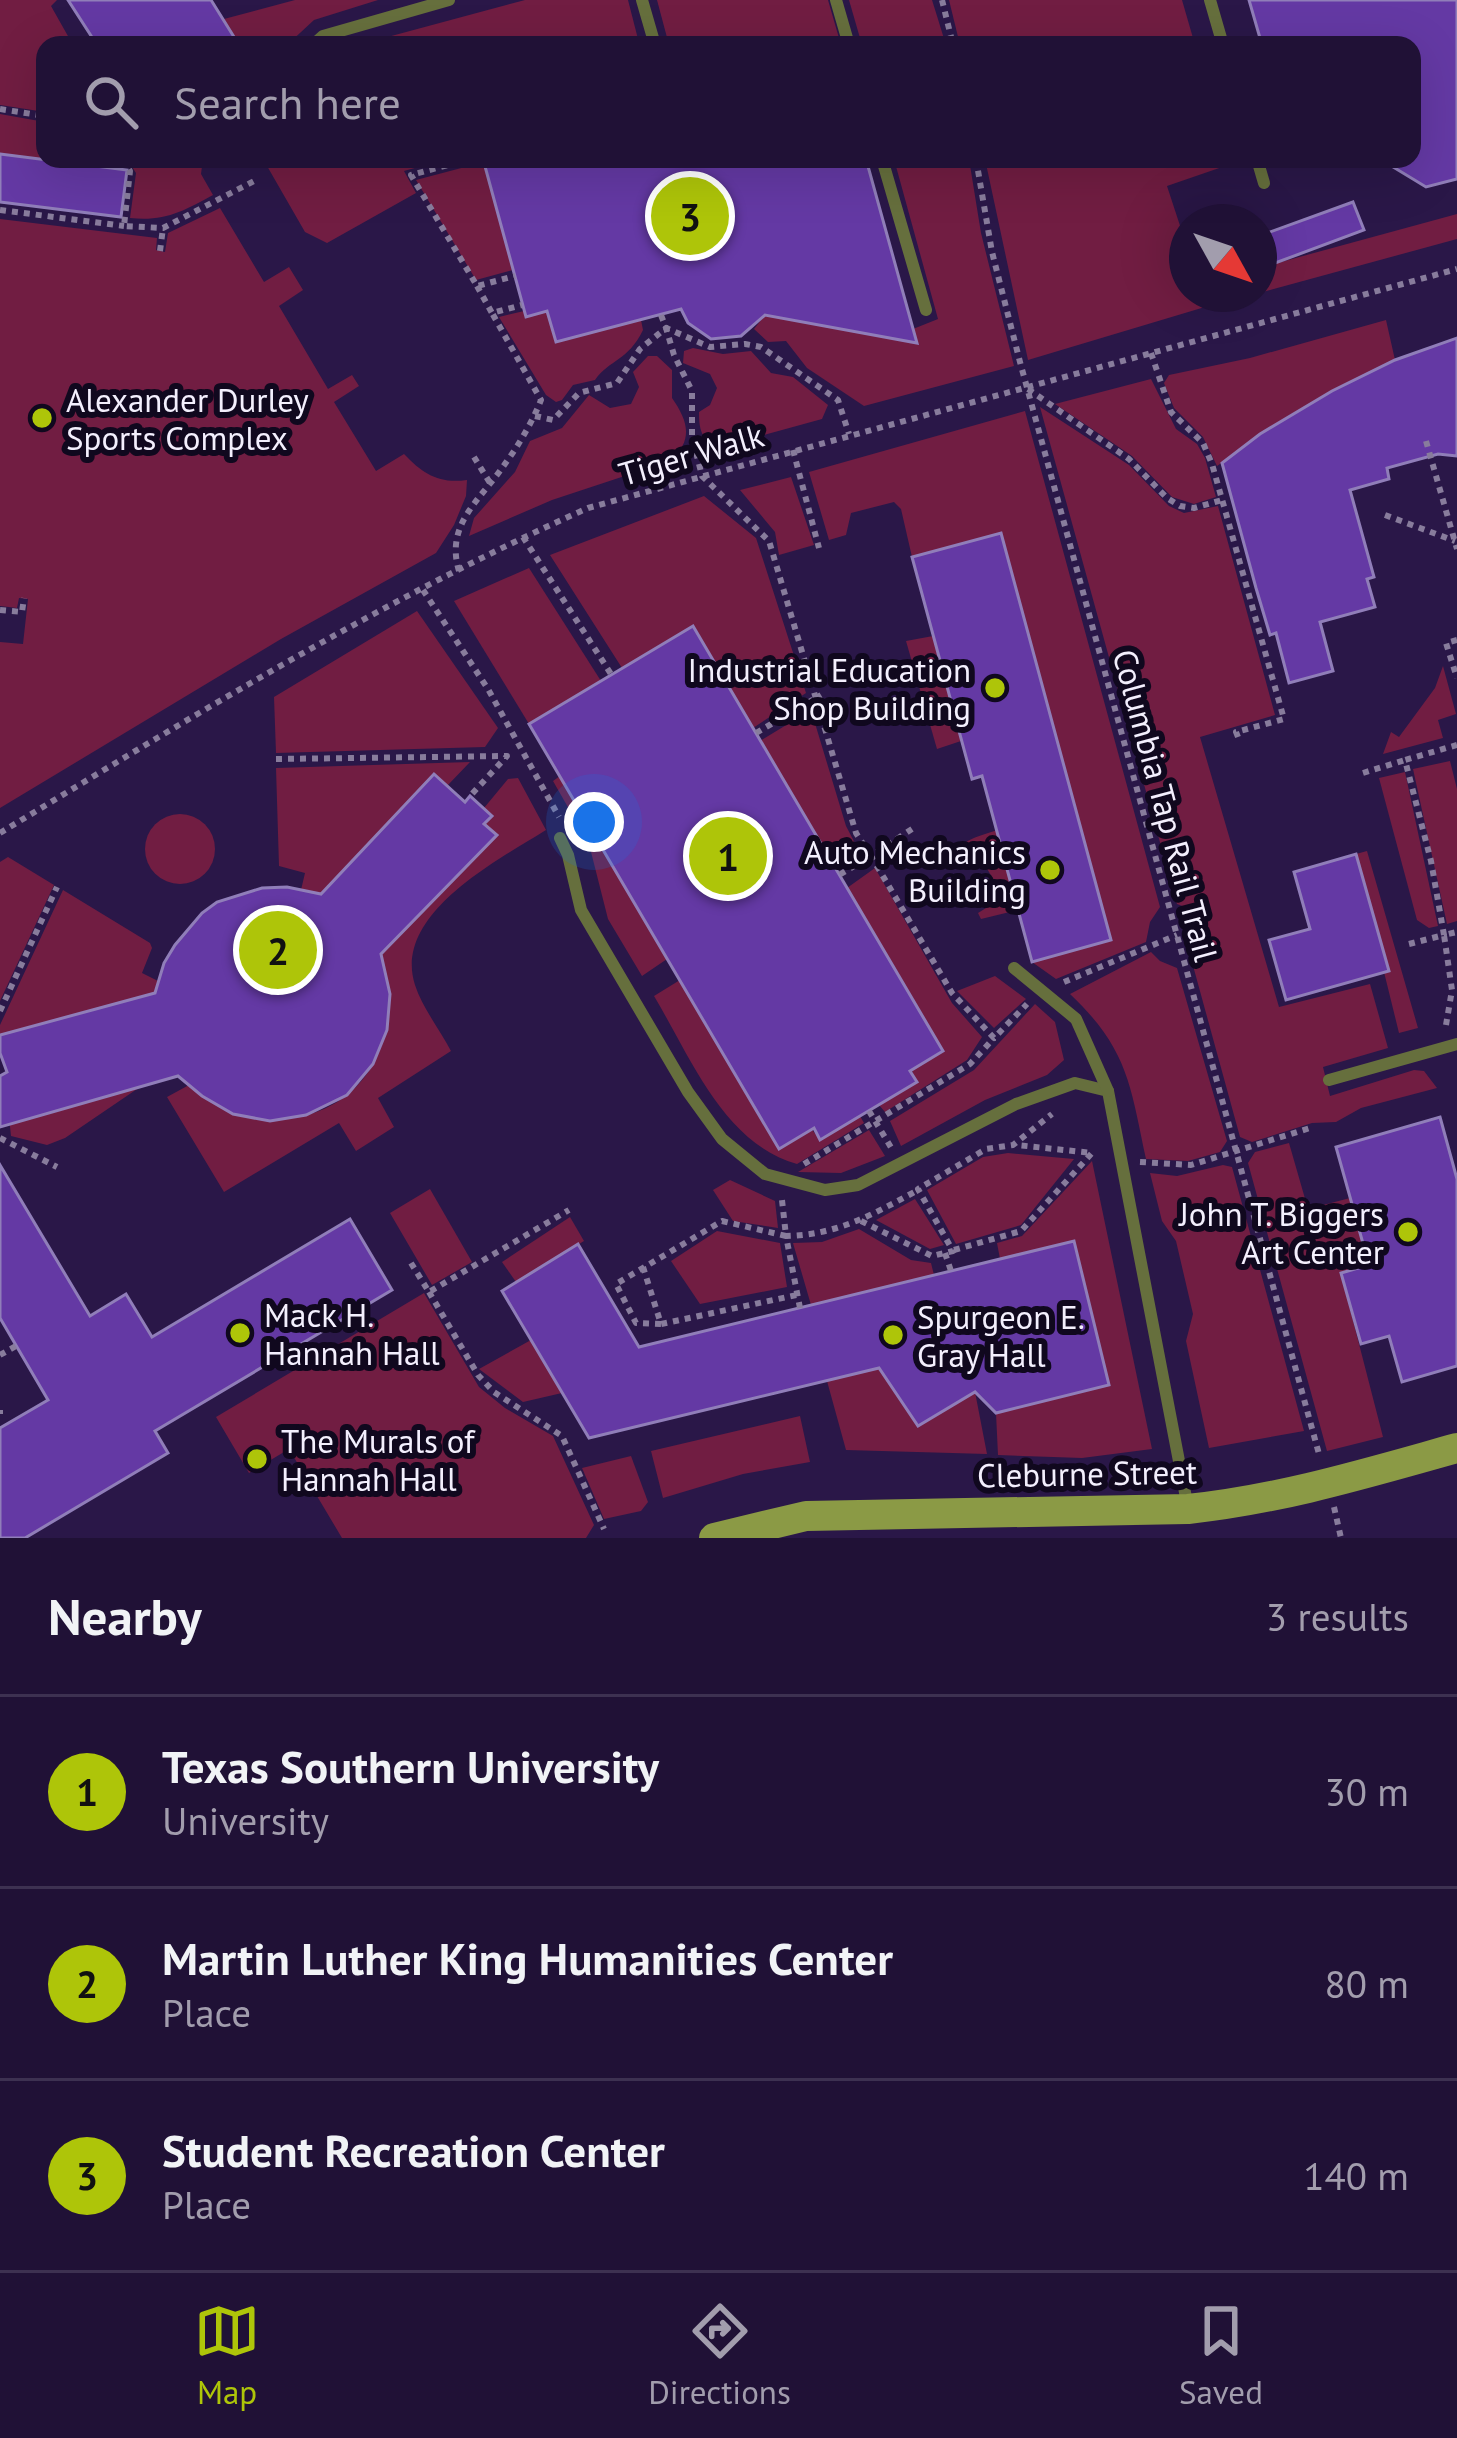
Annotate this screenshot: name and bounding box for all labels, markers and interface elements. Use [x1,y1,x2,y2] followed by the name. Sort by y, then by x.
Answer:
[36,36,1421,168] search box
[78,69,144,135] icon: search
[174,73,401,131] text: Search here
[651,171,729,261] pin: 3
[1169,204,1277,312] north arrow
[66,378,309,459] place label: Alexander Durley Sports Complex
[29,405,55,431] marker: Alexander Durley Sports Complex
[614,413,769,495] street label: Tiger Walk
[1104,644,1228,966] street label: Columbia Tap Rail Trail
[688,648,971,729] place label: Industrial Education Shop Building
[982,675,1008,701] marker: Industrial Education Shop Building
[564,792,624,852] your location
[689,811,767,901] pin: 1
[804,830,1026,911] place label: Auto Mechanics Building
[1037,857,1063,883] marker: Auto Mechanics Building
[239,905,317,995] pin: 2
[1177,1192,1384,1273] place label: John T. Biggers Art Center
[1395,1219,1421,1245] marker: John T. Biggers Art Center
[264,1293,440,1374] place label: Mack H. Hannah Hall
[917,1295,1085,1376] place label: Spurgeon E. Gray Hall
[227,1320,253,1346] marker: Mack H. Hannah Hall
[880,1322,906,1348] marker: Spurgeon E. Gray Hall
[281,1419,476,1500] place label: The Murals of Hannah Hall
[244,1446,270,1472] marker: The Murals of Hannah Hall
[977,1450,1197,1496] street label: Cleburne Street
[48,1583,202,1649] text: Nearby
[1266,1591,1409,1642] text: 3 results
[162,1737,659,1795] text: Texas Southern University
[76,1766,98,1817] text: 1
[1324,1766,1409,1817] text: 30 m
[162,1795,329,1846] text: University
[162,1929,893,1987] text: Martin Luther King Humanities Center
[76,1958,98,2009] text: 2
[1324,1958,1409,2009] text: 80 m
[162,1987,251,2038] text: Place
[162,2121,665,2179] text: Student Recreation Center
[76,2150,98,2201] text: 3
[1303,2150,1409,2201] text: 140 m
[162,2179,251,2230] text: Place
[194,2298,260,2413] tab: Map
[648,2298,791,2413] tab: Directions
[1179,2298,1263,2413] tab: Saved

